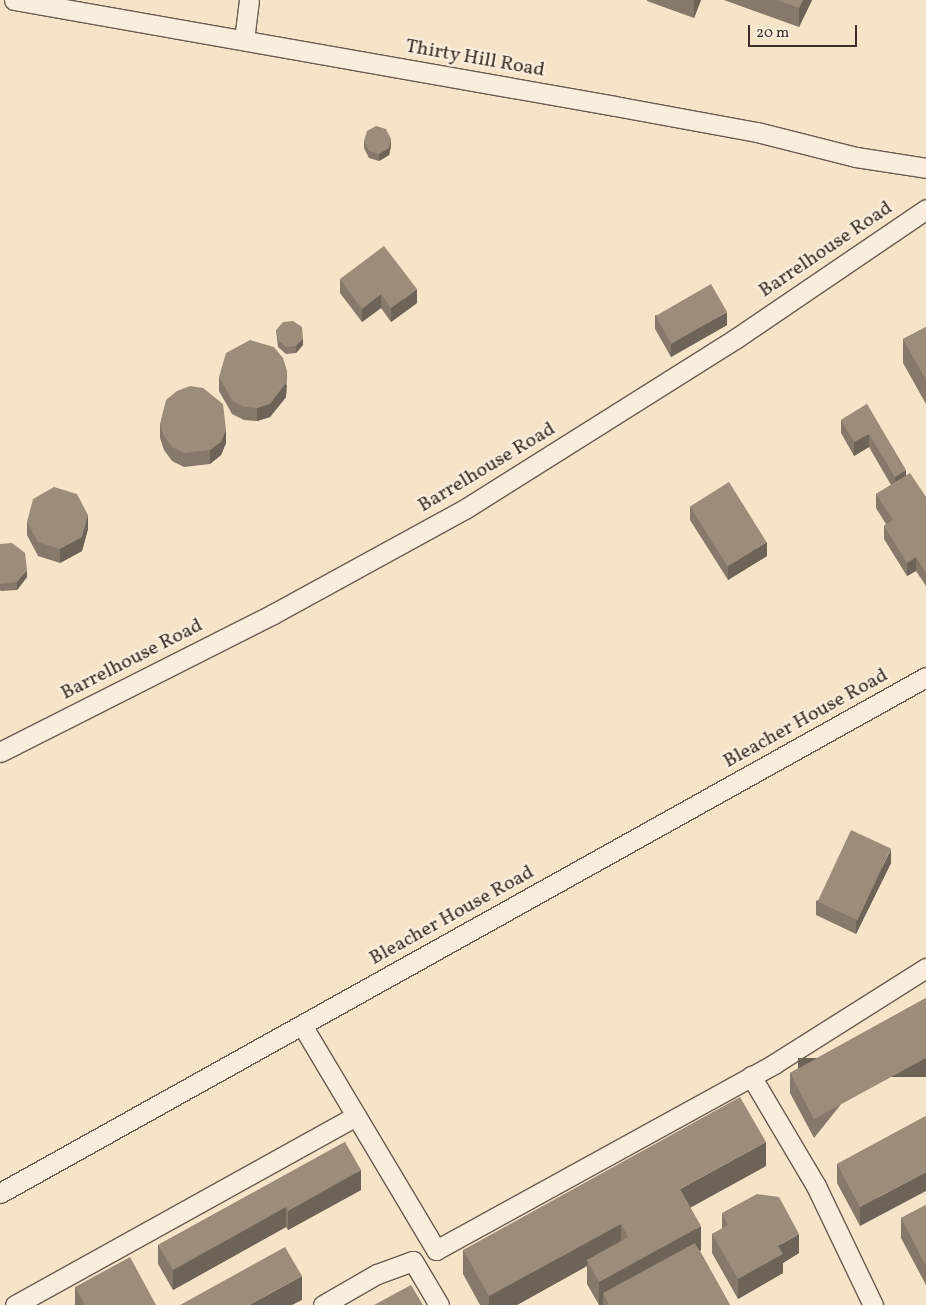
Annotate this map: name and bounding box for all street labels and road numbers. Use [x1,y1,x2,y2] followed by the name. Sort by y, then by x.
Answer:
[403,35,547,83] street label: Thirty Hill Road
[755,197,897,303] street label: Barrelhouse Road
[414,418,560,518] street label: Barrelhouse Road
[57,614,207,706] street label: Barrelhouse Road
[720,664,892,774] street label: Bleacher House Road
[366,861,538,971] street label: Bleacher House Road

